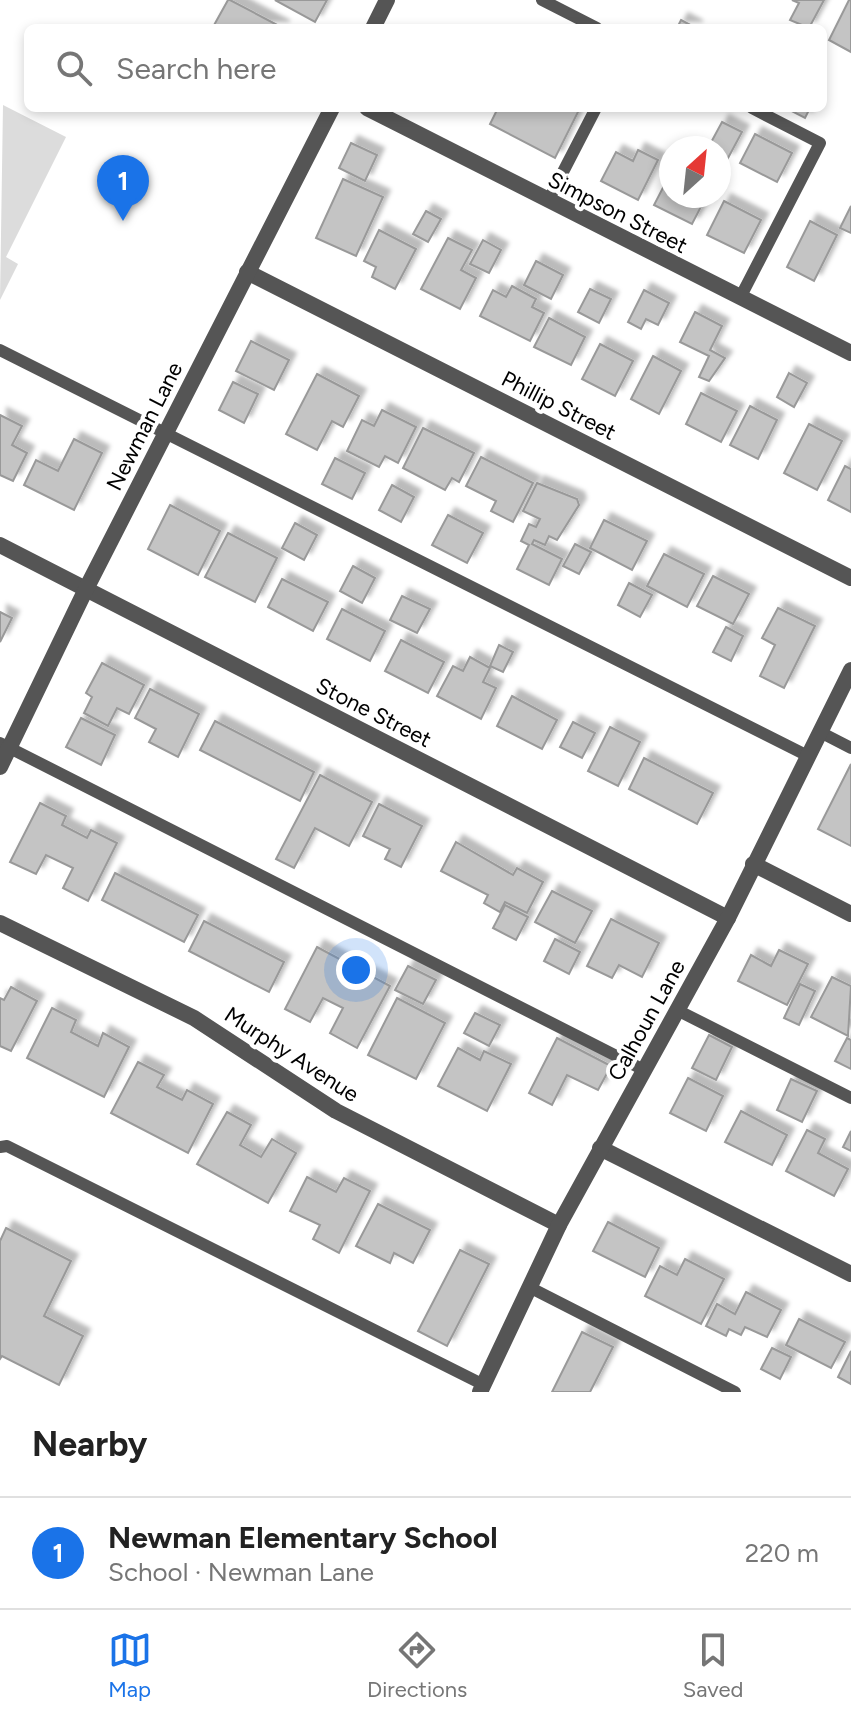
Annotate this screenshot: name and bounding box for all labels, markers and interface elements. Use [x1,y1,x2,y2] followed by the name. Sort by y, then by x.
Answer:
[24,24,827,112] search box
[52,46,96,90] icon: search
[116,50,276,87] text: Search here
[659,136,731,208] north arrow
[97,155,149,221] pin: 1
[544,166,692,259] street label: Simpson Street
[100,357,188,495] street label: Newman Lane
[497,365,621,446] street label: Phillip Street
[312,672,436,753] street label: Stone Street
[336,950,376,990] your location
[602,955,691,1085] street label: Calhoun Lane
[219,1001,364,1108] street label: Murphy Avenue
[32,1424,147,1465] text: Nearby
[108,1519,498,1556] text: Newman Elementary School
[53,1537,63,1569] text: 1
[745,1537,819,1569] text: 220 m
[108,1556,374,1588] text: School · Newman Lane
[108,1628,152,1703] tab: Map
[367,1628,467,1703] tab: Directions
[683,1628,743,1703] tab: Saved

